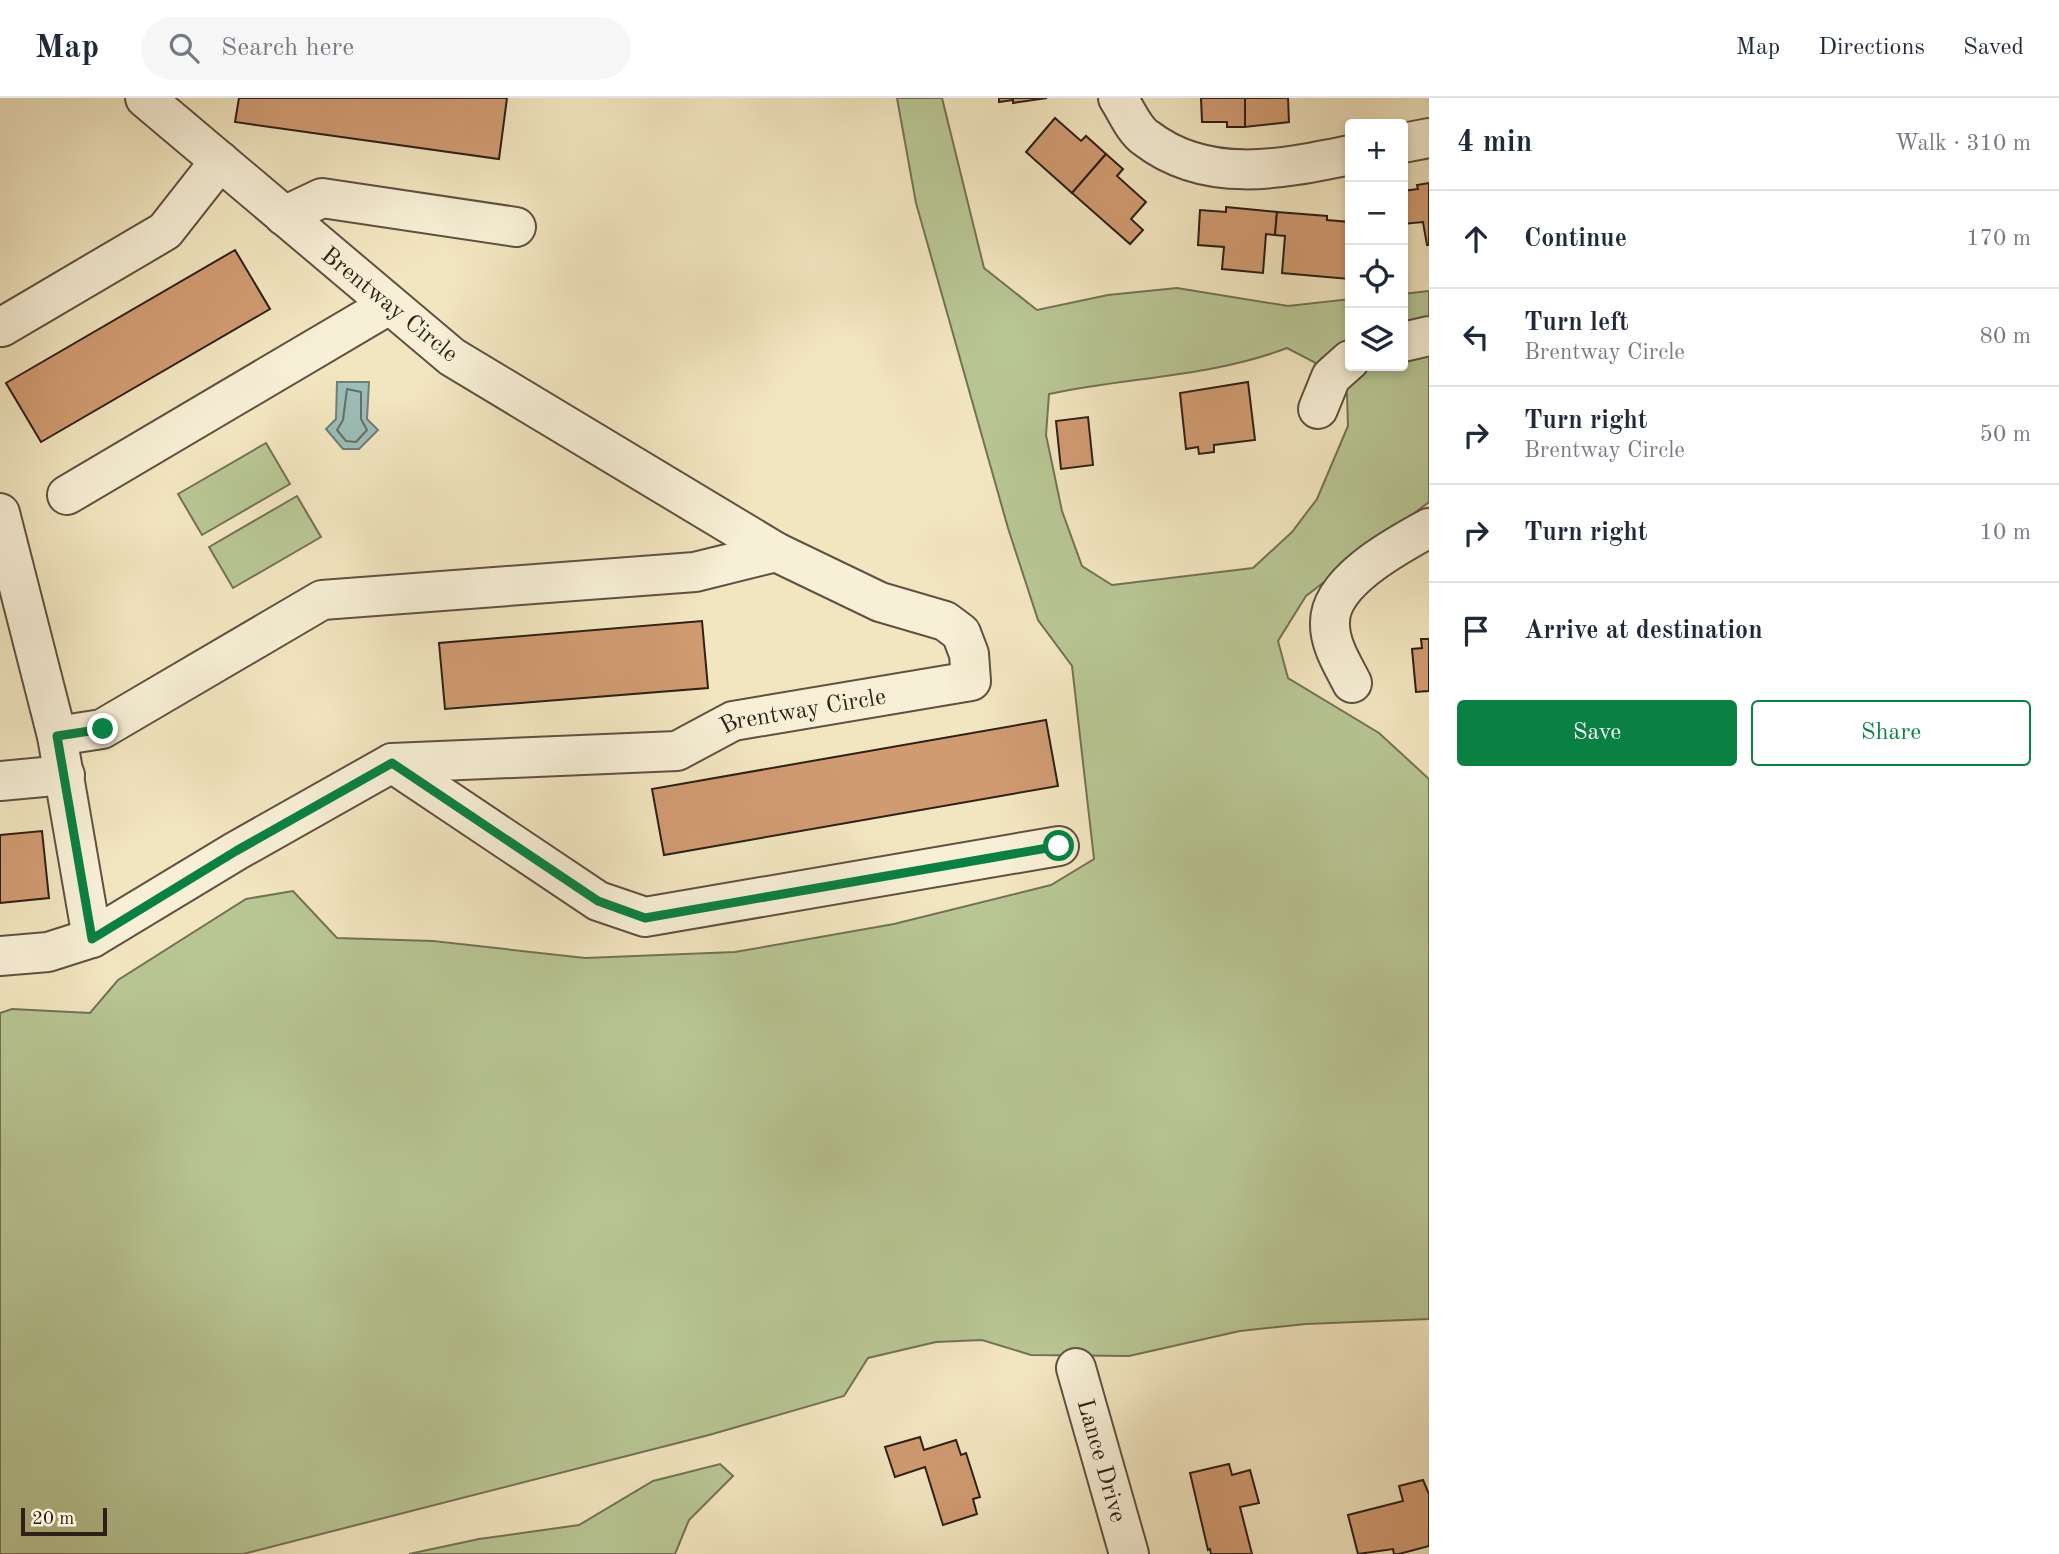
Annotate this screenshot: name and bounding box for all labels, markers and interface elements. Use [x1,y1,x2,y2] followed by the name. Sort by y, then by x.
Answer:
[141,17,631,80] search box
[165,29,203,67] icon: search
[35,32,99,65] text: Map
[221,35,354,61] text: Search here
[1736,36,1780,60] text: Map
[1818,36,1925,60] text: Directions
[1963,36,2024,60] text: Saved
[1345,119,1408,371] map controls
[1345,119,1408,182] button: +
[1457,128,1532,158] text: 4 min
[1895,132,2031,155] text: Walk · 310 m
[1345,182,1408,245] button: −
[1457,220,1495,258] icon: ahead
[1524,226,1627,252] text: Continue
[1966,227,2031,250] text: 170 m
[316,243,462,368] street label: Brentway Circle
[1345,245,1408,308] button: locate
[1345,308,1408,371] button: layers
[1524,310,1629,336] text: Turn left
[1457,318,1495,356] icon: left
[1980,325,2031,348] text: 80 m
[1524,341,1685,364] text: Brentway Circle
[1524,408,1647,434] text: Turn right
[1457,416,1495,454] icon: right
[1980,423,2031,446] text: 50 m
[1524,439,1685,462] text: Brentway Circle
[1457,514,1495,552] icon: right
[1524,520,1647,546] text: Turn right
[1980,521,2031,544] text: 10 m
[1457,612,1495,650] icon: arrive
[1524,618,1763,644] text: Arrive at destination
[717,685,888,740] street label: Brentway Circle
[1457,700,1737,766] button: Save
[1751,700,2031,766] button: Share
[87,713,118,744] route end
[1043,830,1074,861] route start
[1071,1397,1129,1525] street label: Lance Drive
[21,1505,107,1537] scale bar
[32,1510,74,1529] text: 20 m

